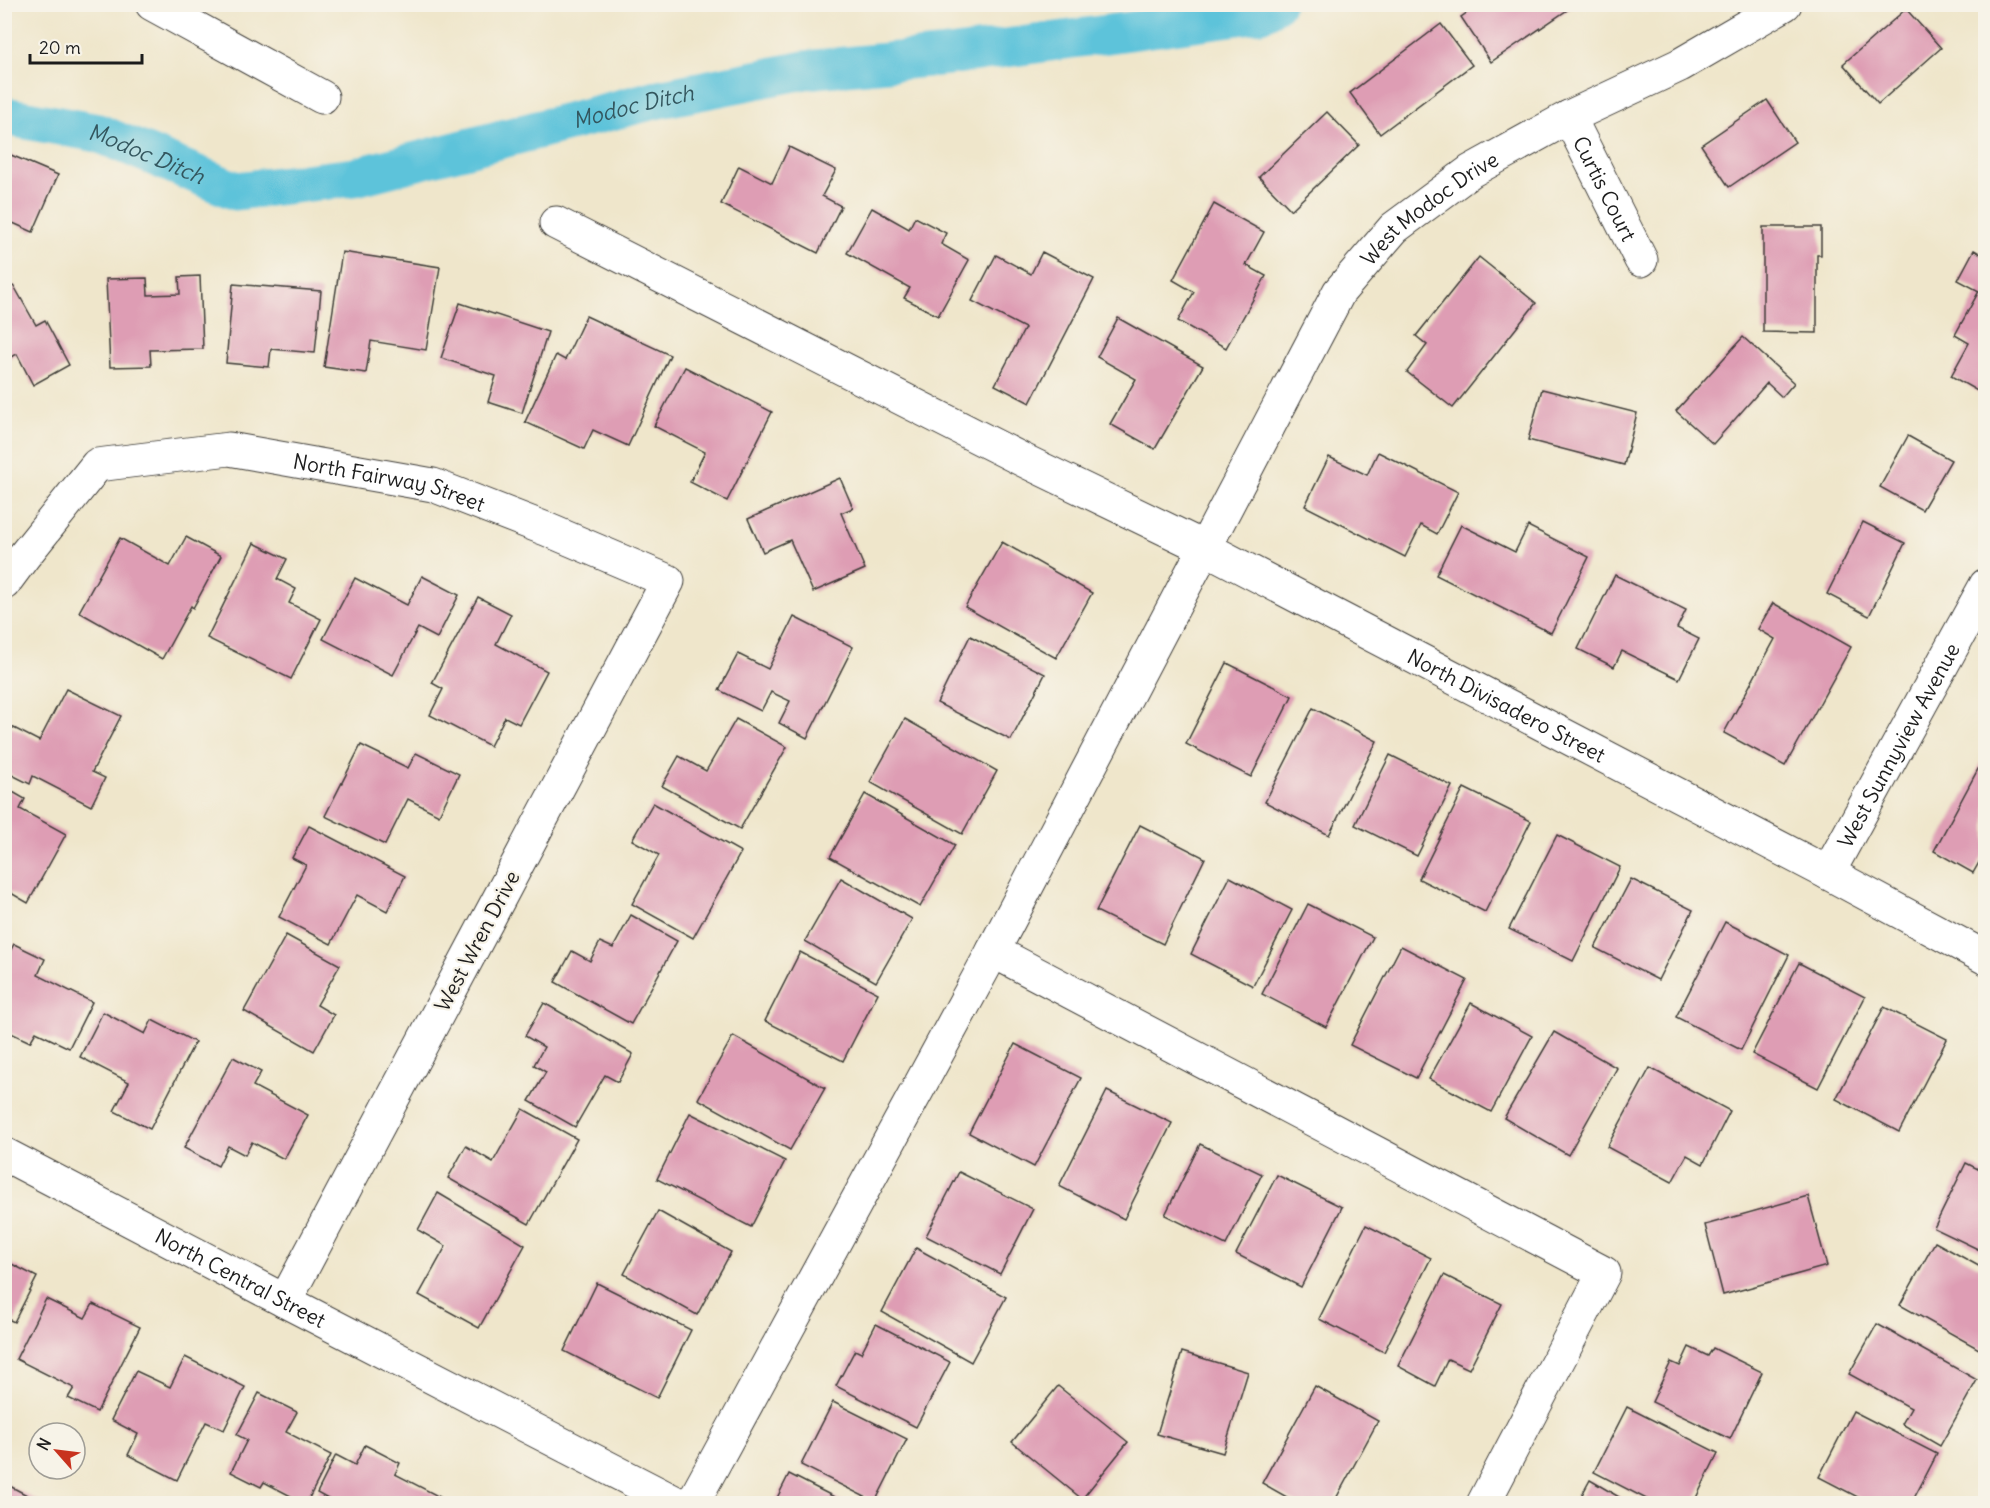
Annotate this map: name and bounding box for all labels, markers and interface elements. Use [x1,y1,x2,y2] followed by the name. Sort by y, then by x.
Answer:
[30,27,142,65] scale bar
[39,36,81,59] text: 20 m
[570,78,697,134] water label: Modoc Ditch
[86,118,210,191] water label: Modoc Ditch
[1567,131,1643,245] street label: Curtis Court
[1354,145,1503,271] street label: West Modoc Drive
[291,447,489,518] street label: North Fairway Street
[1831,638,1965,852] street label: West Sunnyview Avenue
[1403,643,1610,768] street label: North Divisadero Street
[428,866,526,1016] street label: West Wren Drive
[151,1222,331,1333] street label: North Central Street
[27,1421,87,1481] north arrow
[32,1434,55,1454] text: N

